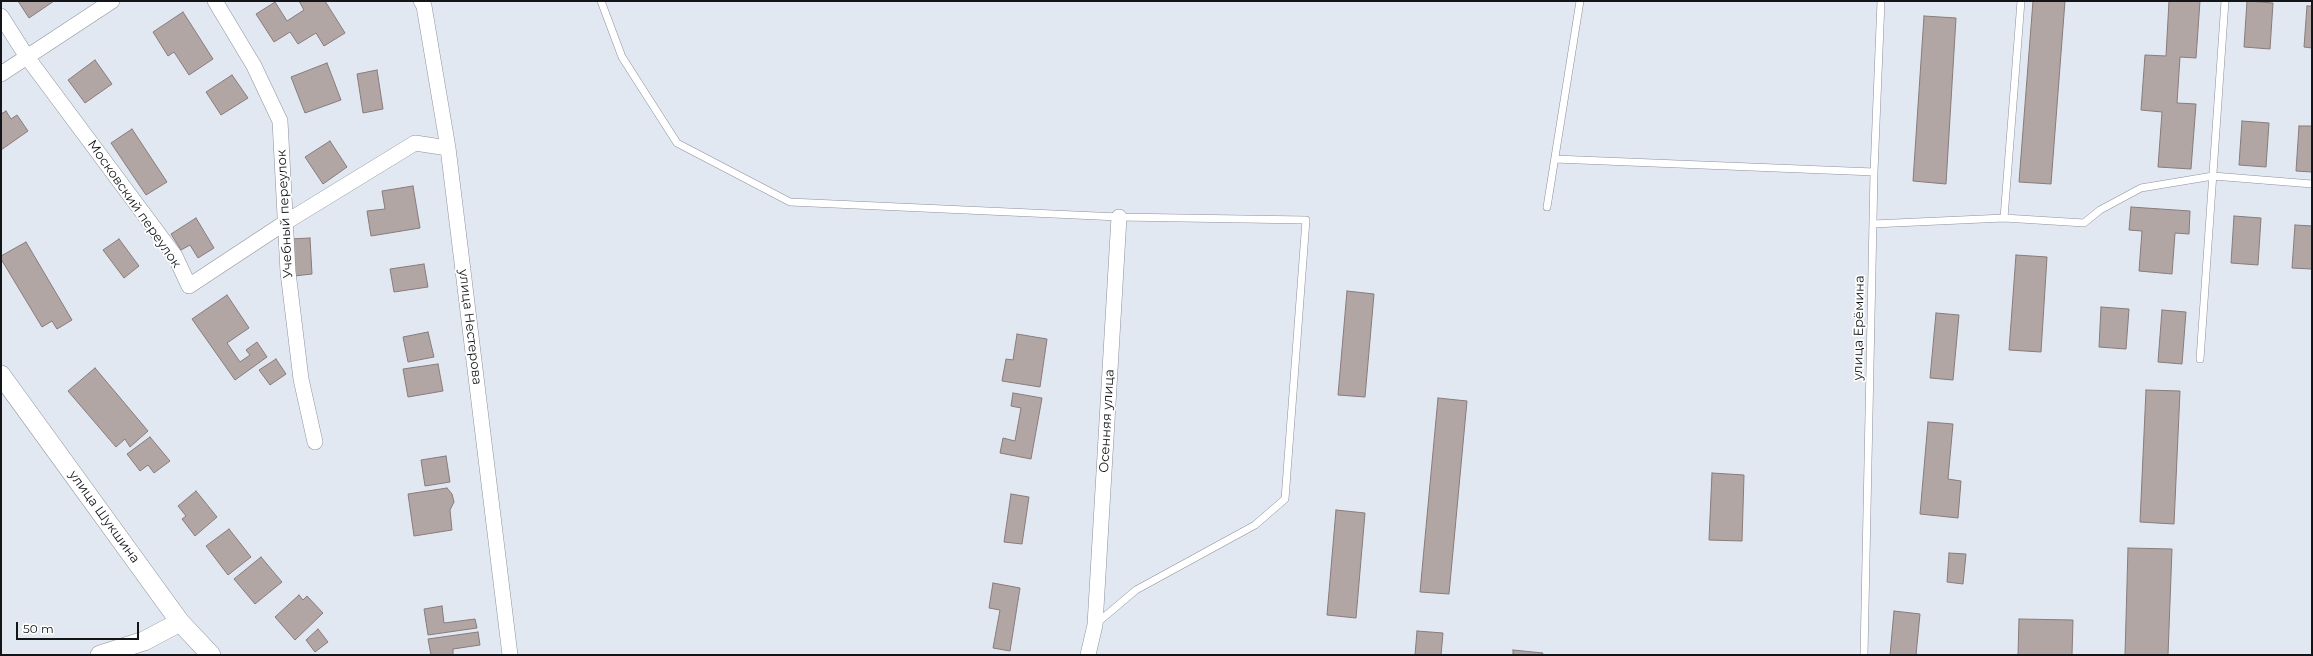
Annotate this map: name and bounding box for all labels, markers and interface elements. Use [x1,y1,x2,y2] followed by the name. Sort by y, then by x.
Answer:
[84,137,184,271] street label: Московский переулок
[274,149,296,279] street label: Учебный переулок
[455,268,485,386] street label: улица Нестерова
[1850,275,1868,381] street label: улица Ерёмина
[1096,369,1118,473] street label: Осенняя улица
[65,468,143,566] street label: улица Шукшина
[18,614,141,640] scale bar
[23,621,54,636] text: 50 m

